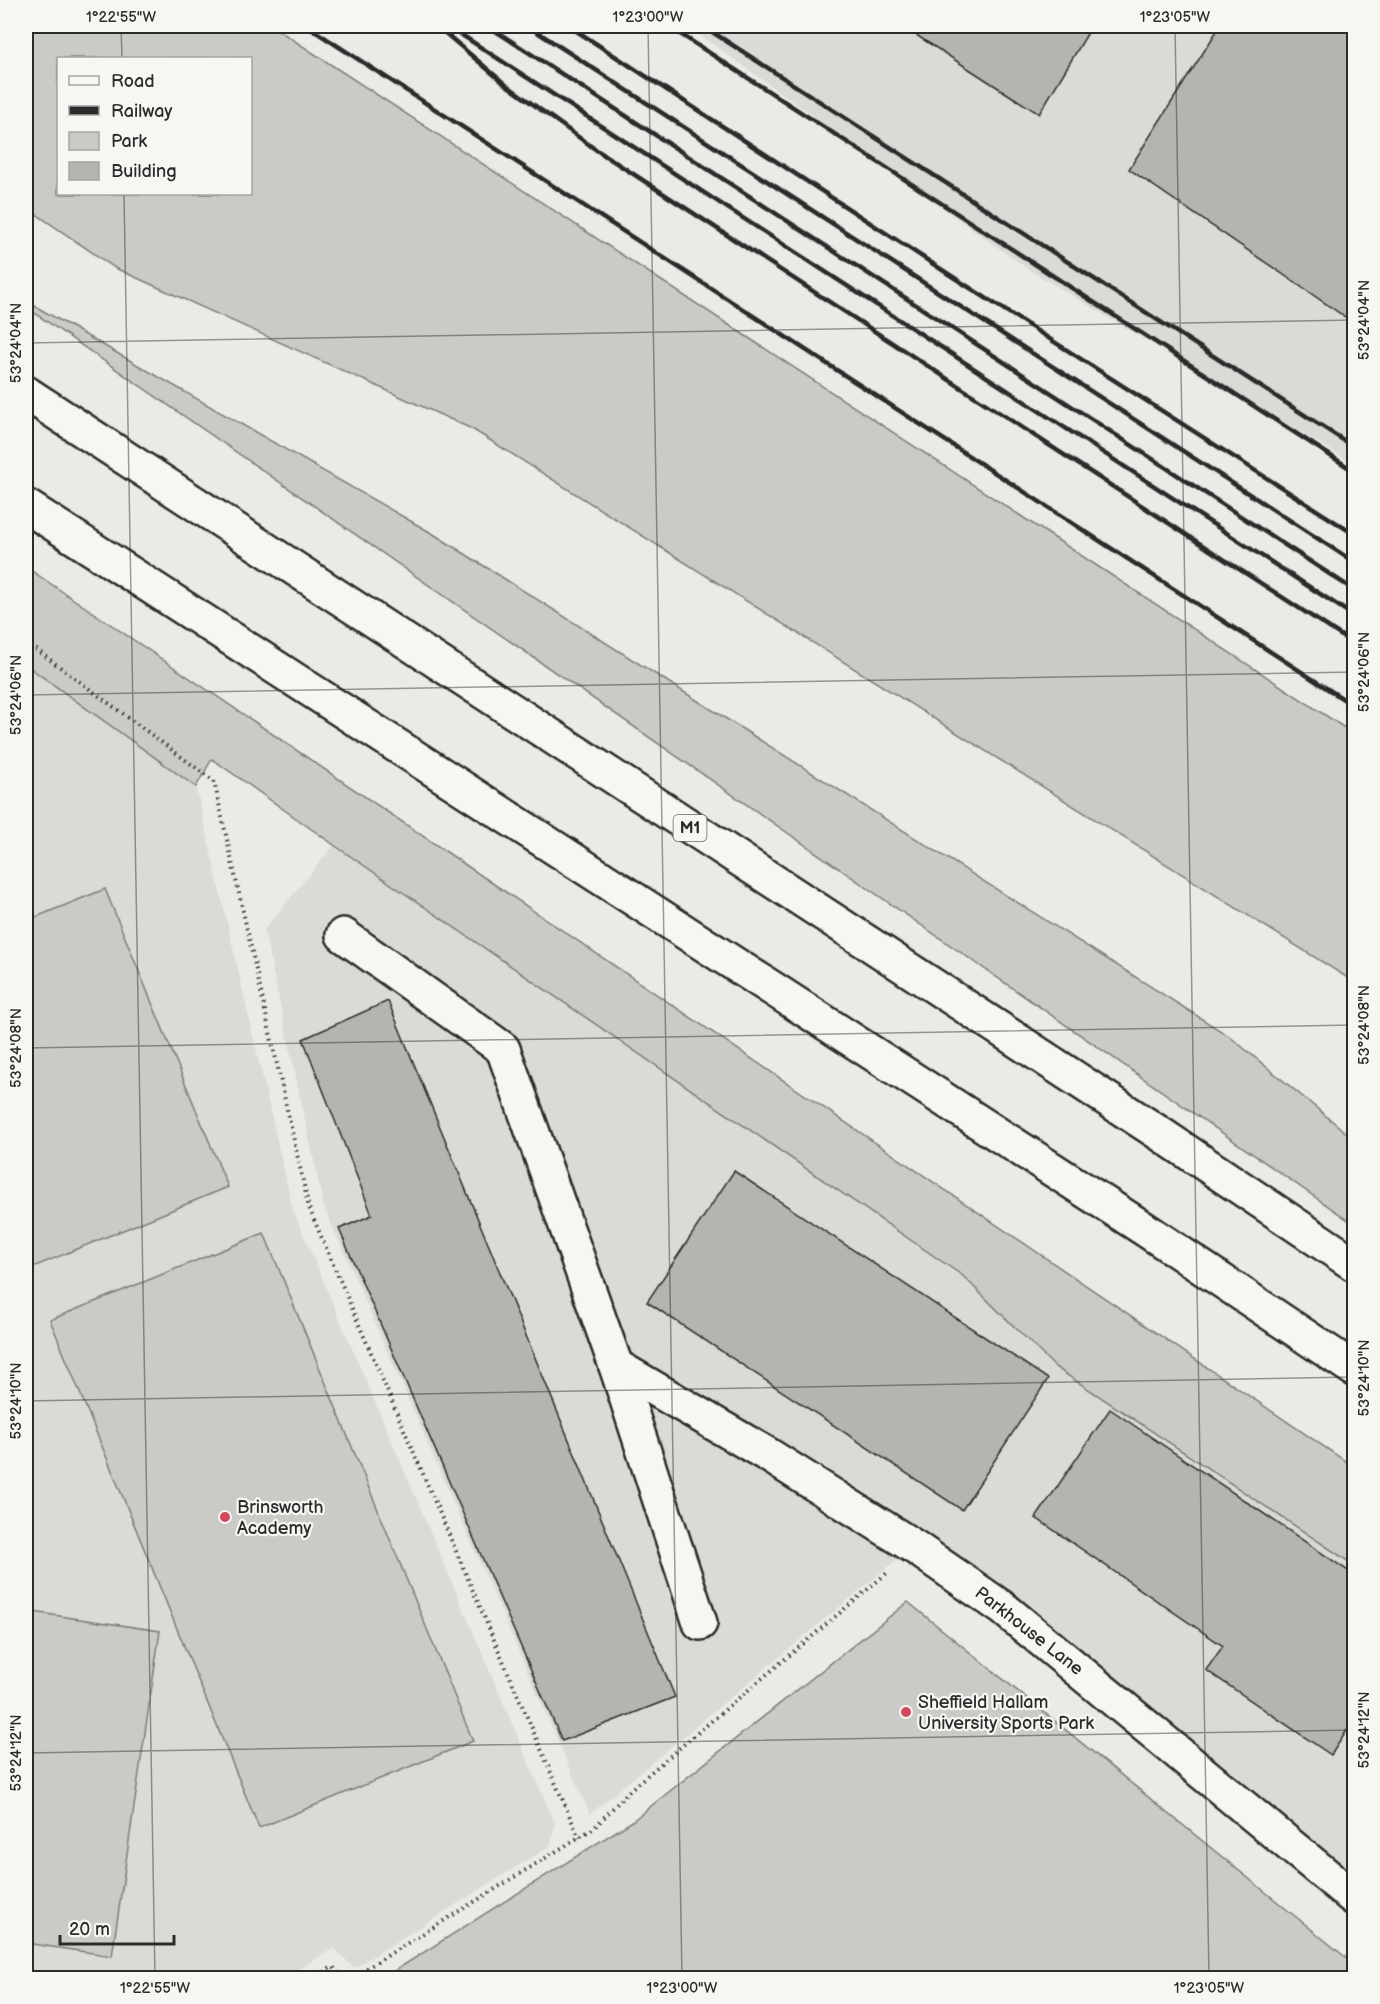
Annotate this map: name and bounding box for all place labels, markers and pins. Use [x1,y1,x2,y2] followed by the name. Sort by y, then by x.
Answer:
[237,1497,323,1539] place label: Brinsworth Academy
[218,1510,232,1524] marker: Brinsworth Academy
[918,1692,1094,1734] place label: Sheffield Hallam University Sports Park
[899,1705,913,1719] marker: Sheffield Hallam University Sports Park

